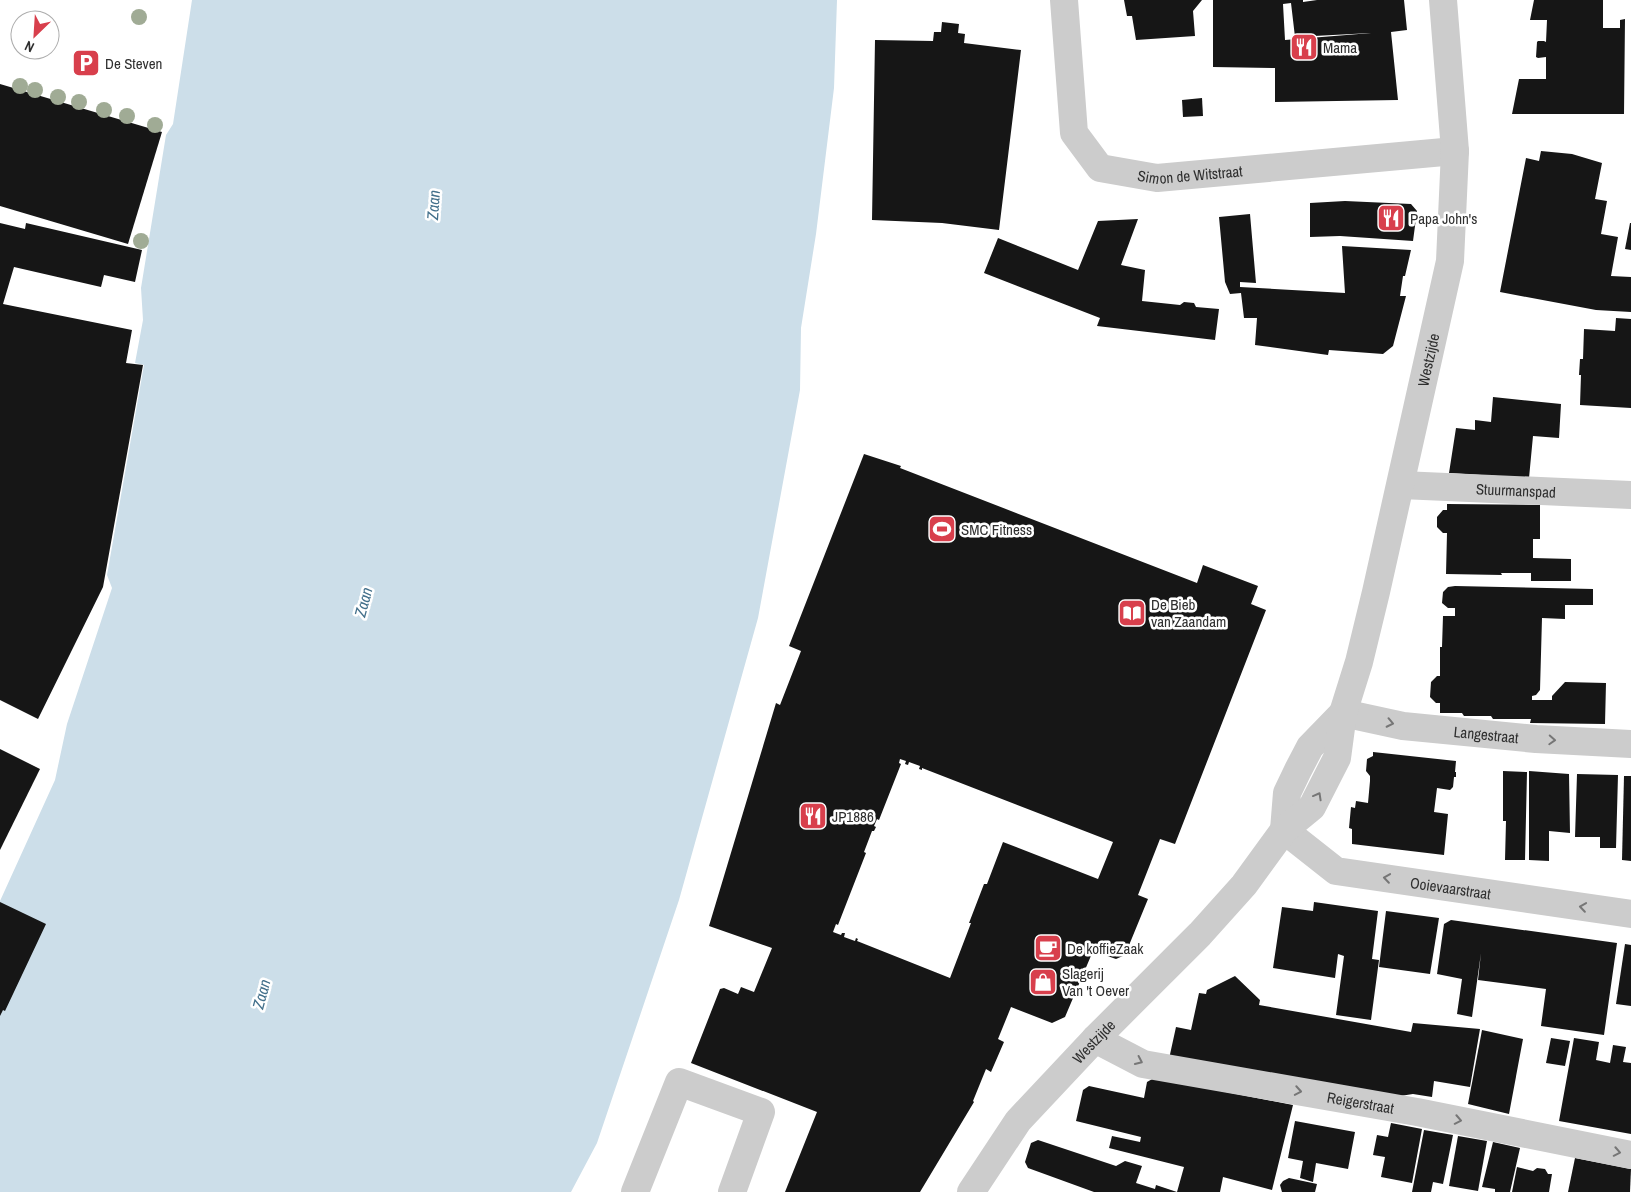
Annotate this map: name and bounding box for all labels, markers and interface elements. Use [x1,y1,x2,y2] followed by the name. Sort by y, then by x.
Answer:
[10,10,60,60] north arrow
[1289,32,1319,62] restaurant icon: Mama
[22,37,37,57] text: N
[1323,37,1357,58] place label: Mama
[71,48,101,78] parking icon: De Steven
[105,53,162,74] place label: De Steven
[1136,160,1244,189] street label: Simon de Witstraat
[421,189,445,222] water label: Zaan
[1376,203,1406,233] restaurant icon: Papa John's
[1410,208,1477,229] place label: Papa John's
[1412,331,1444,388] street label: Westzijde
[1475,478,1556,502] street label: Stuurmanspad
[927,514,957,544] sports icon: SMC Fitness
[961,519,1032,540] place label: SMC Fitness
[348,585,377,620] water label: Zaan
[1151,594,1226,632] place label: De Bieb van Zaandam
[1117,598,1147,628] library icon: De Bieb van Zaandam
[1386,717,1395,728] one-way arrow
[1453,721,1520,748] street label: Langestraat
[1548,734,1556,745] one-way arrow
[1311,792,1321,801] one-way arrow
[798,801,828,831] restaurant icon: JP1886
[832,806,874,827] place label: JP1886
[1409,871,1493,904] street label: Ooievaarstraat
[1383,873,1391,884] one-way arrow
[1578,902,1587,912] one-way arrow
[1033,933,1063,963] cafe icon: De koffieZaak
[1067,938,1144,959] place label: De koffieZaak
[1062,963,1129,1001] place label: Slagerij Van 't Oever
[1028,967,1058,997] shop icon: Slagerij Van 't Oever
[246,977,275,1012] water label: Zaan
[1067,1014,1120,1068] street label: Westzijde
[1133,1055,1142,1065] one-way arrow
[1294,1086,1302,1096] one-way arrow
[1325,1086,1396,1118] street label: Reigerstraat
[1453,1115,1462,1125] one-way arrow
[1613,1147,1622,1157] one-way arrow

